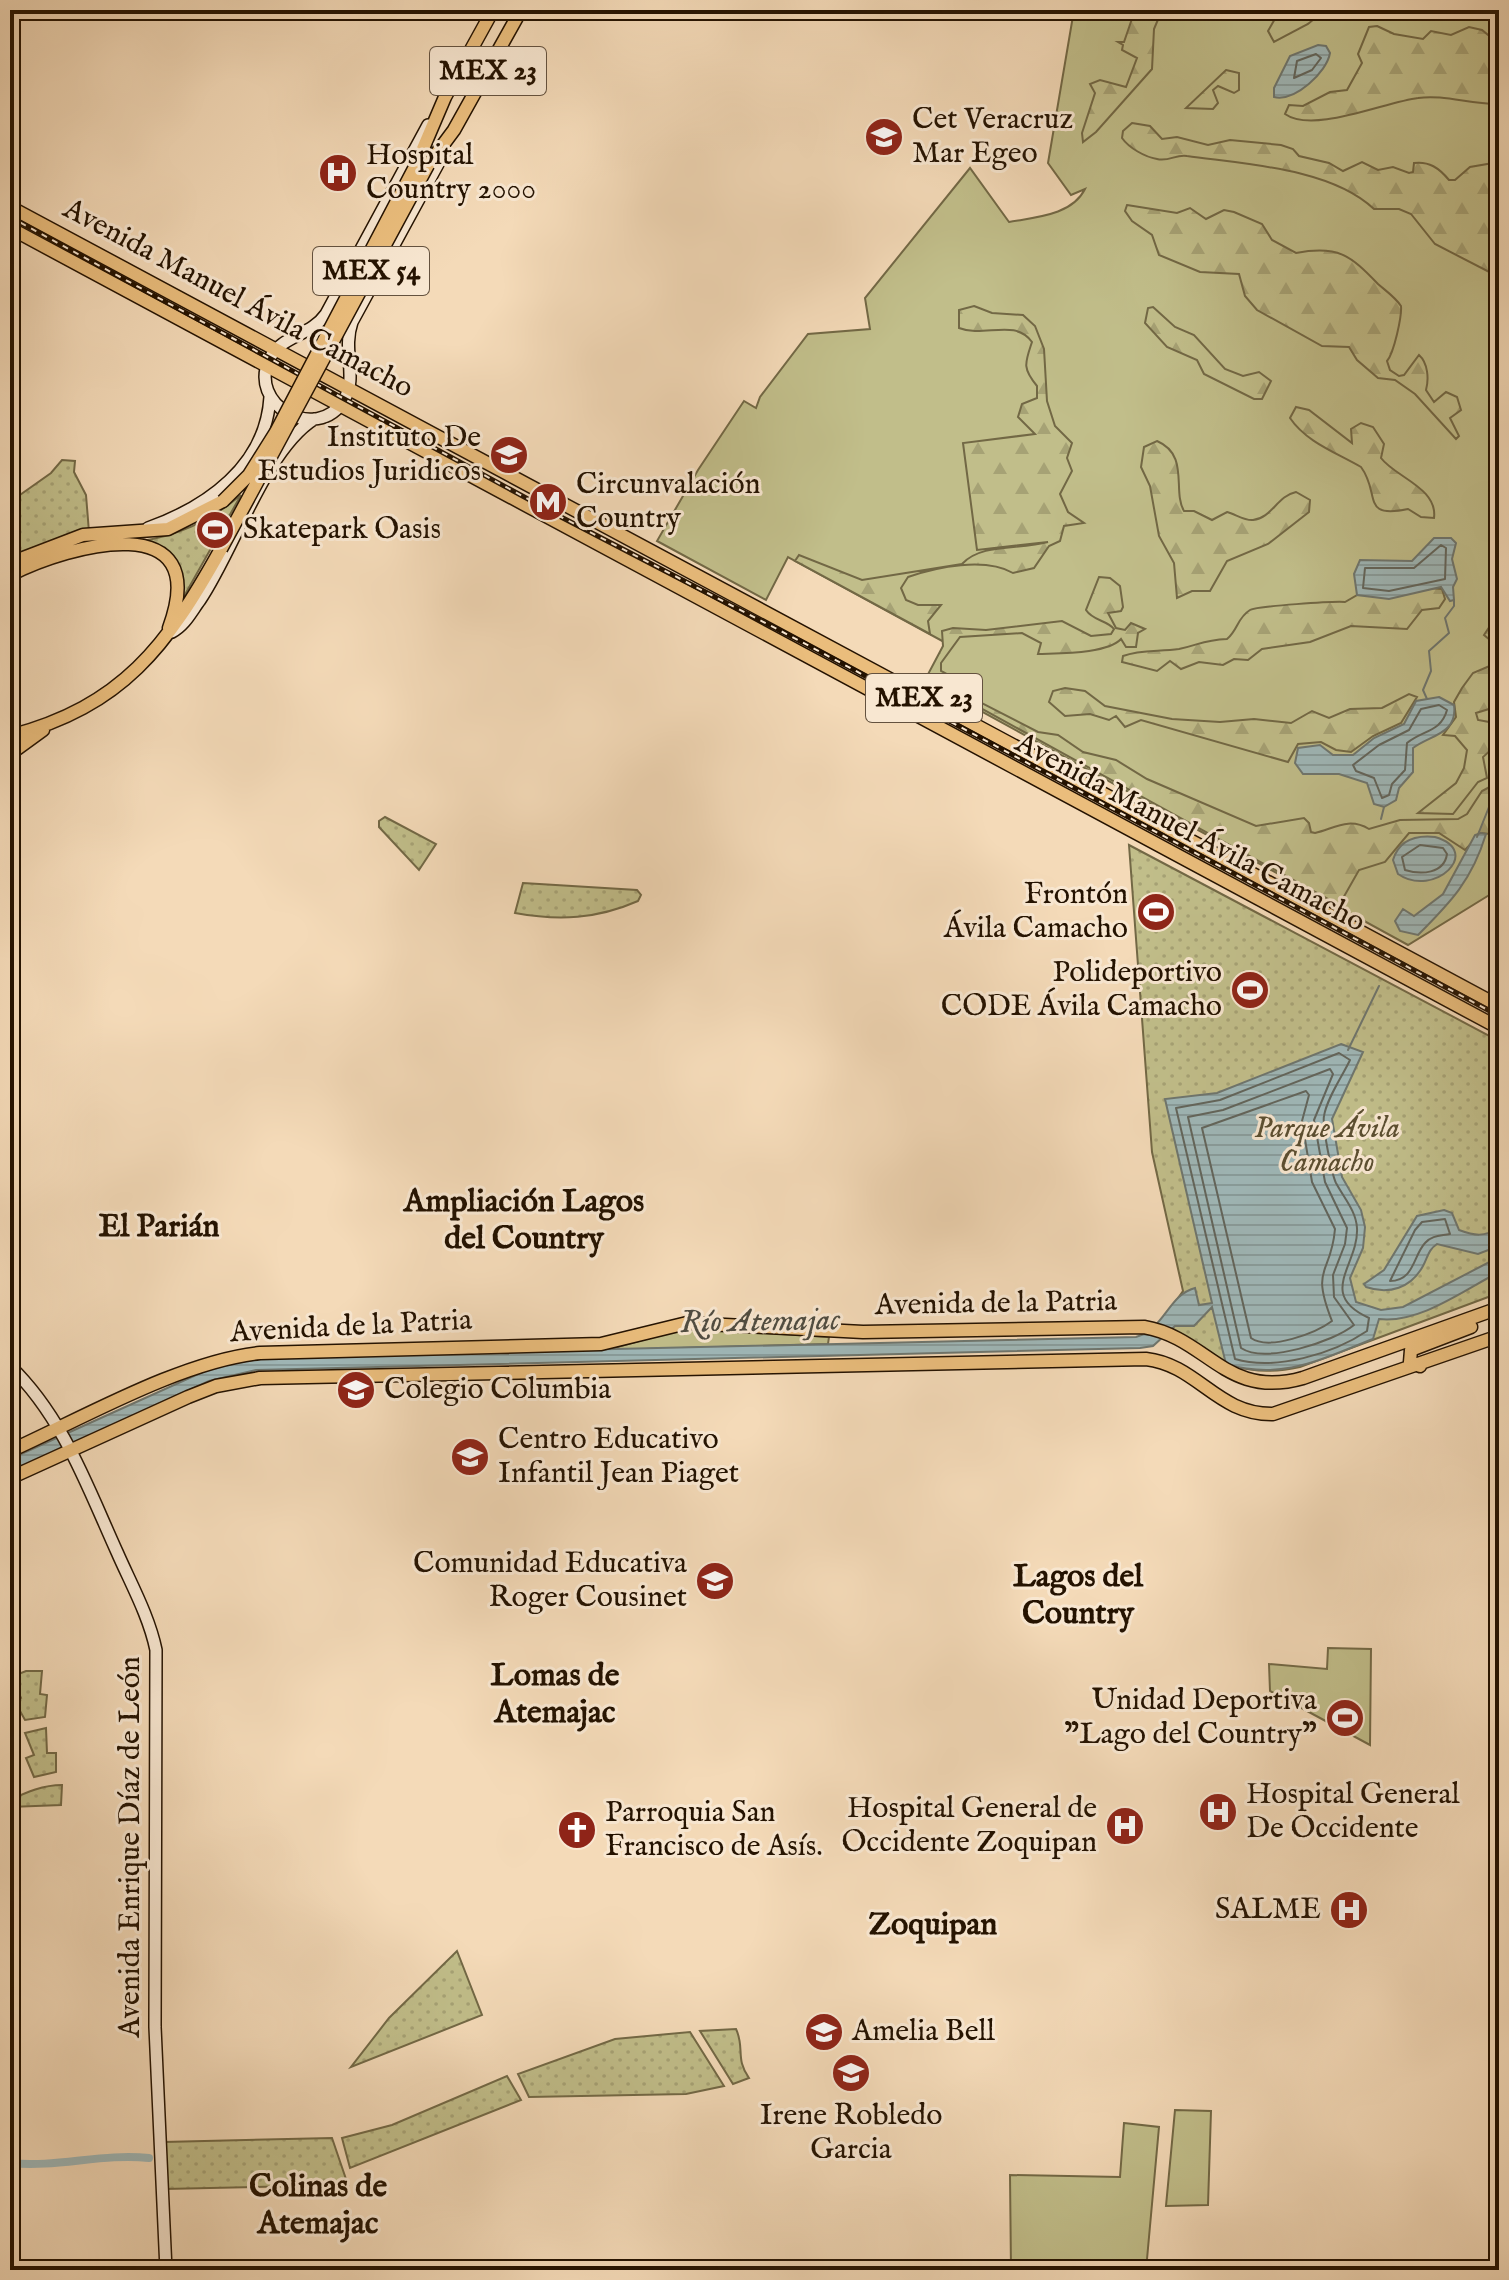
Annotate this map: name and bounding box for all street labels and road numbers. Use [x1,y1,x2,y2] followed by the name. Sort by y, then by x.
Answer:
[430,47,546,95] road number: MEX 23
[56,189,420,408] street label: Avenida Manuel Ávila Camacho
[313,247,429,295] road number: MEX 54
[866,674,982,722] road number: MEX 23
[1008,723,1372,942] street label: Avenida Manuel Ávila Camacho
[873,1283,1118,1325] street label: Avenida de la Patria
[228,1302,473,1352] street label: Avenida de la Patria
[112,1656,150,2039] street label: Avenida Enrique Díaz de León

